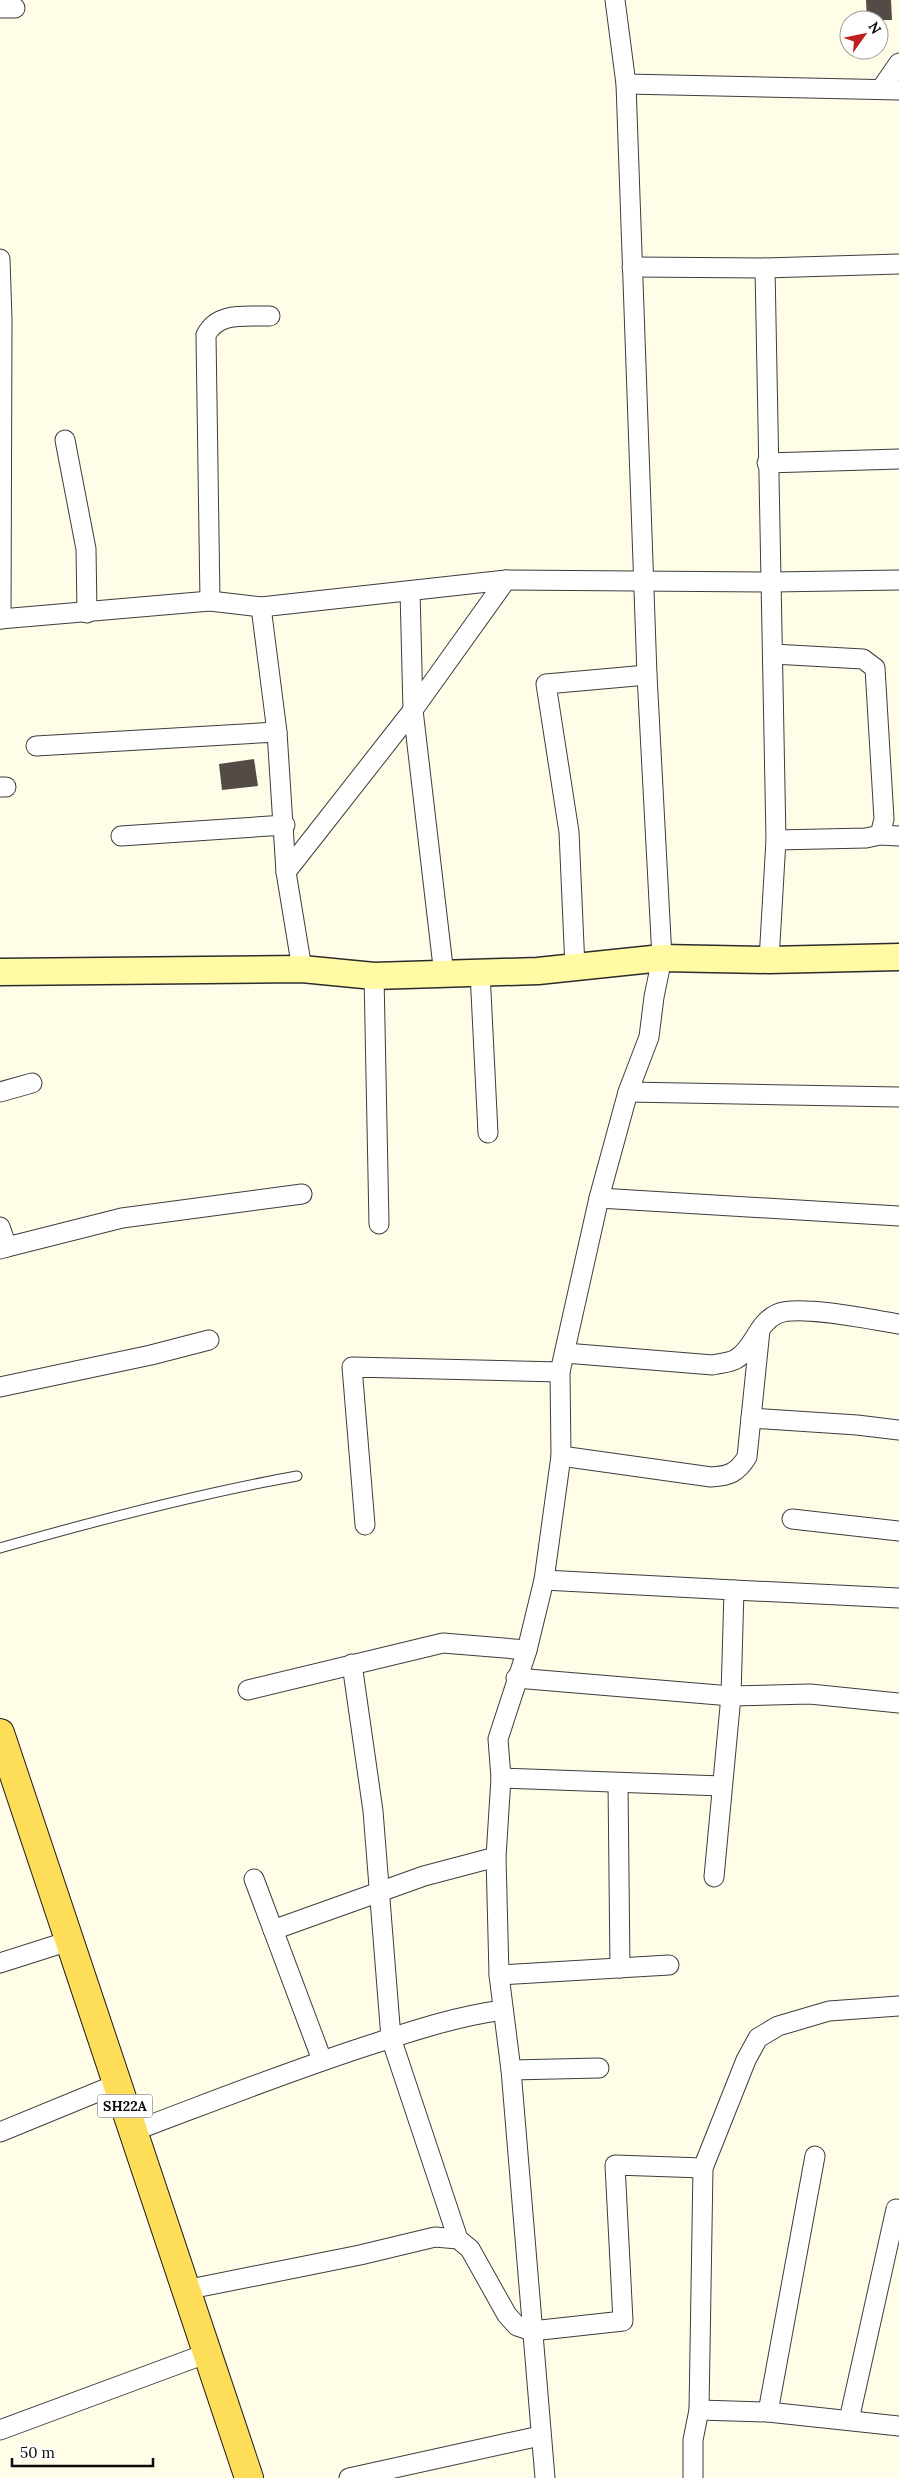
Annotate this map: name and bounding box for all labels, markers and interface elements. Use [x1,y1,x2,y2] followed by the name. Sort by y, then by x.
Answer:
[839,10,889,60] north arrow
[864,18,885,38] text: N
[98,2094,152,2118] road number: SH22A
[12,2436,154,2468] scale bar
[20,2443,55,2462] text: 50 m

